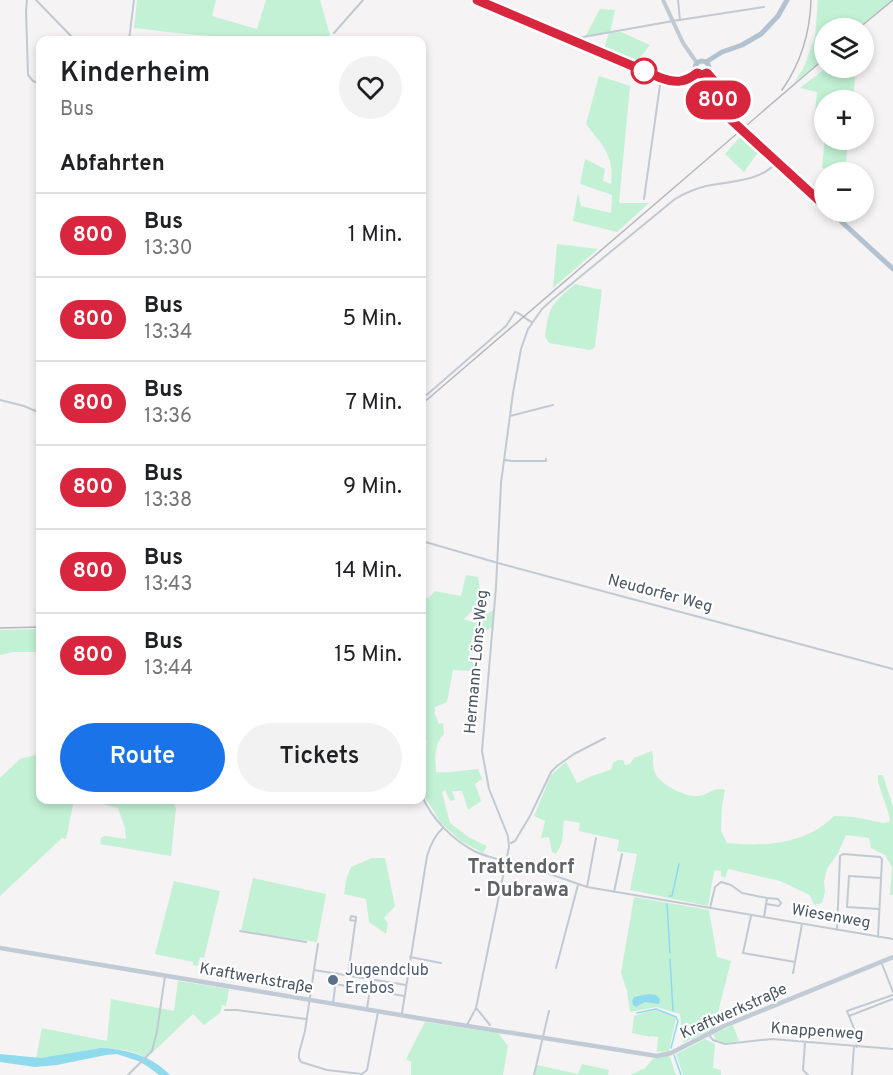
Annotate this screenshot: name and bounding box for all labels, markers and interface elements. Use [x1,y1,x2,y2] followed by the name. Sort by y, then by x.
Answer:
[814,18,874,222] map controls
[814,18,874,78] button: layers
[60,56,210,92] text: Kinderheim
[339,56,402,119] button: heart
[631,58,657,84] unlabelled marker
[684,80,752,120] line badge: 800
[698,87,738,114] text: 800
[814,90,874,150] button: +
[60,97,94,123] text: Bus
[60,151,165,178] text: Abfahrten
[814,162,874,222] button: −
[144,209,183,236] text: Bus
[73,222,113,249] text: 800
[348,222,402,249] text: 1 Min.
[144,236,193,262] text: 13:30
[144,293,183,320] text: Bus
[73,306,113,333] text: 800
[342,306,402,333] text: 5 Min.
[144,320,192,346] text: 13:34
[144,377,183,404] text: Bus
[73,390,113,417] text: 800
[345,390,402,417] text: 7 Min.
[144,404,192,430] text: 13:36
[144,461,183,488] text: Bus
[73,474,113,501] text: 800
[343,474,402,501] text: 9 Min.
[144,488,192,514] text: 13:38
[144,545,183,572] text: Bus
[73,558,113,585] text: 800
[335,558,402,585] text: 14 Min.
[606,570,714,618] street label: Neudorfer Weg
[144,572,192,598] text: 13:43
[461,589,493,735] street label: Hermann-Löns-Weg
[144,629,183,656] text: Bus
[73,642,113,669] text: 800
[334,642,402,669] text: 15 Min.
[144,656,193,682] text: 13:44
[60,723,225,792] button: Route
[237,723,402,792] button: Tickets
[467,855,575,904] district label: Trattendorf - Dubrawa
[790,900,872,934] street label: Wiesenweg
[198,959,314,999] street label: Kraftwerkstraße
[345,961,429,999] place label: Jugendclub Erebos
[326,973,340,987] marker: Jugendclub Erebos
[677,979,791,1045] street label: Kraftwerkstraße
[770,1019,864,1045] street label: Knappenweg

